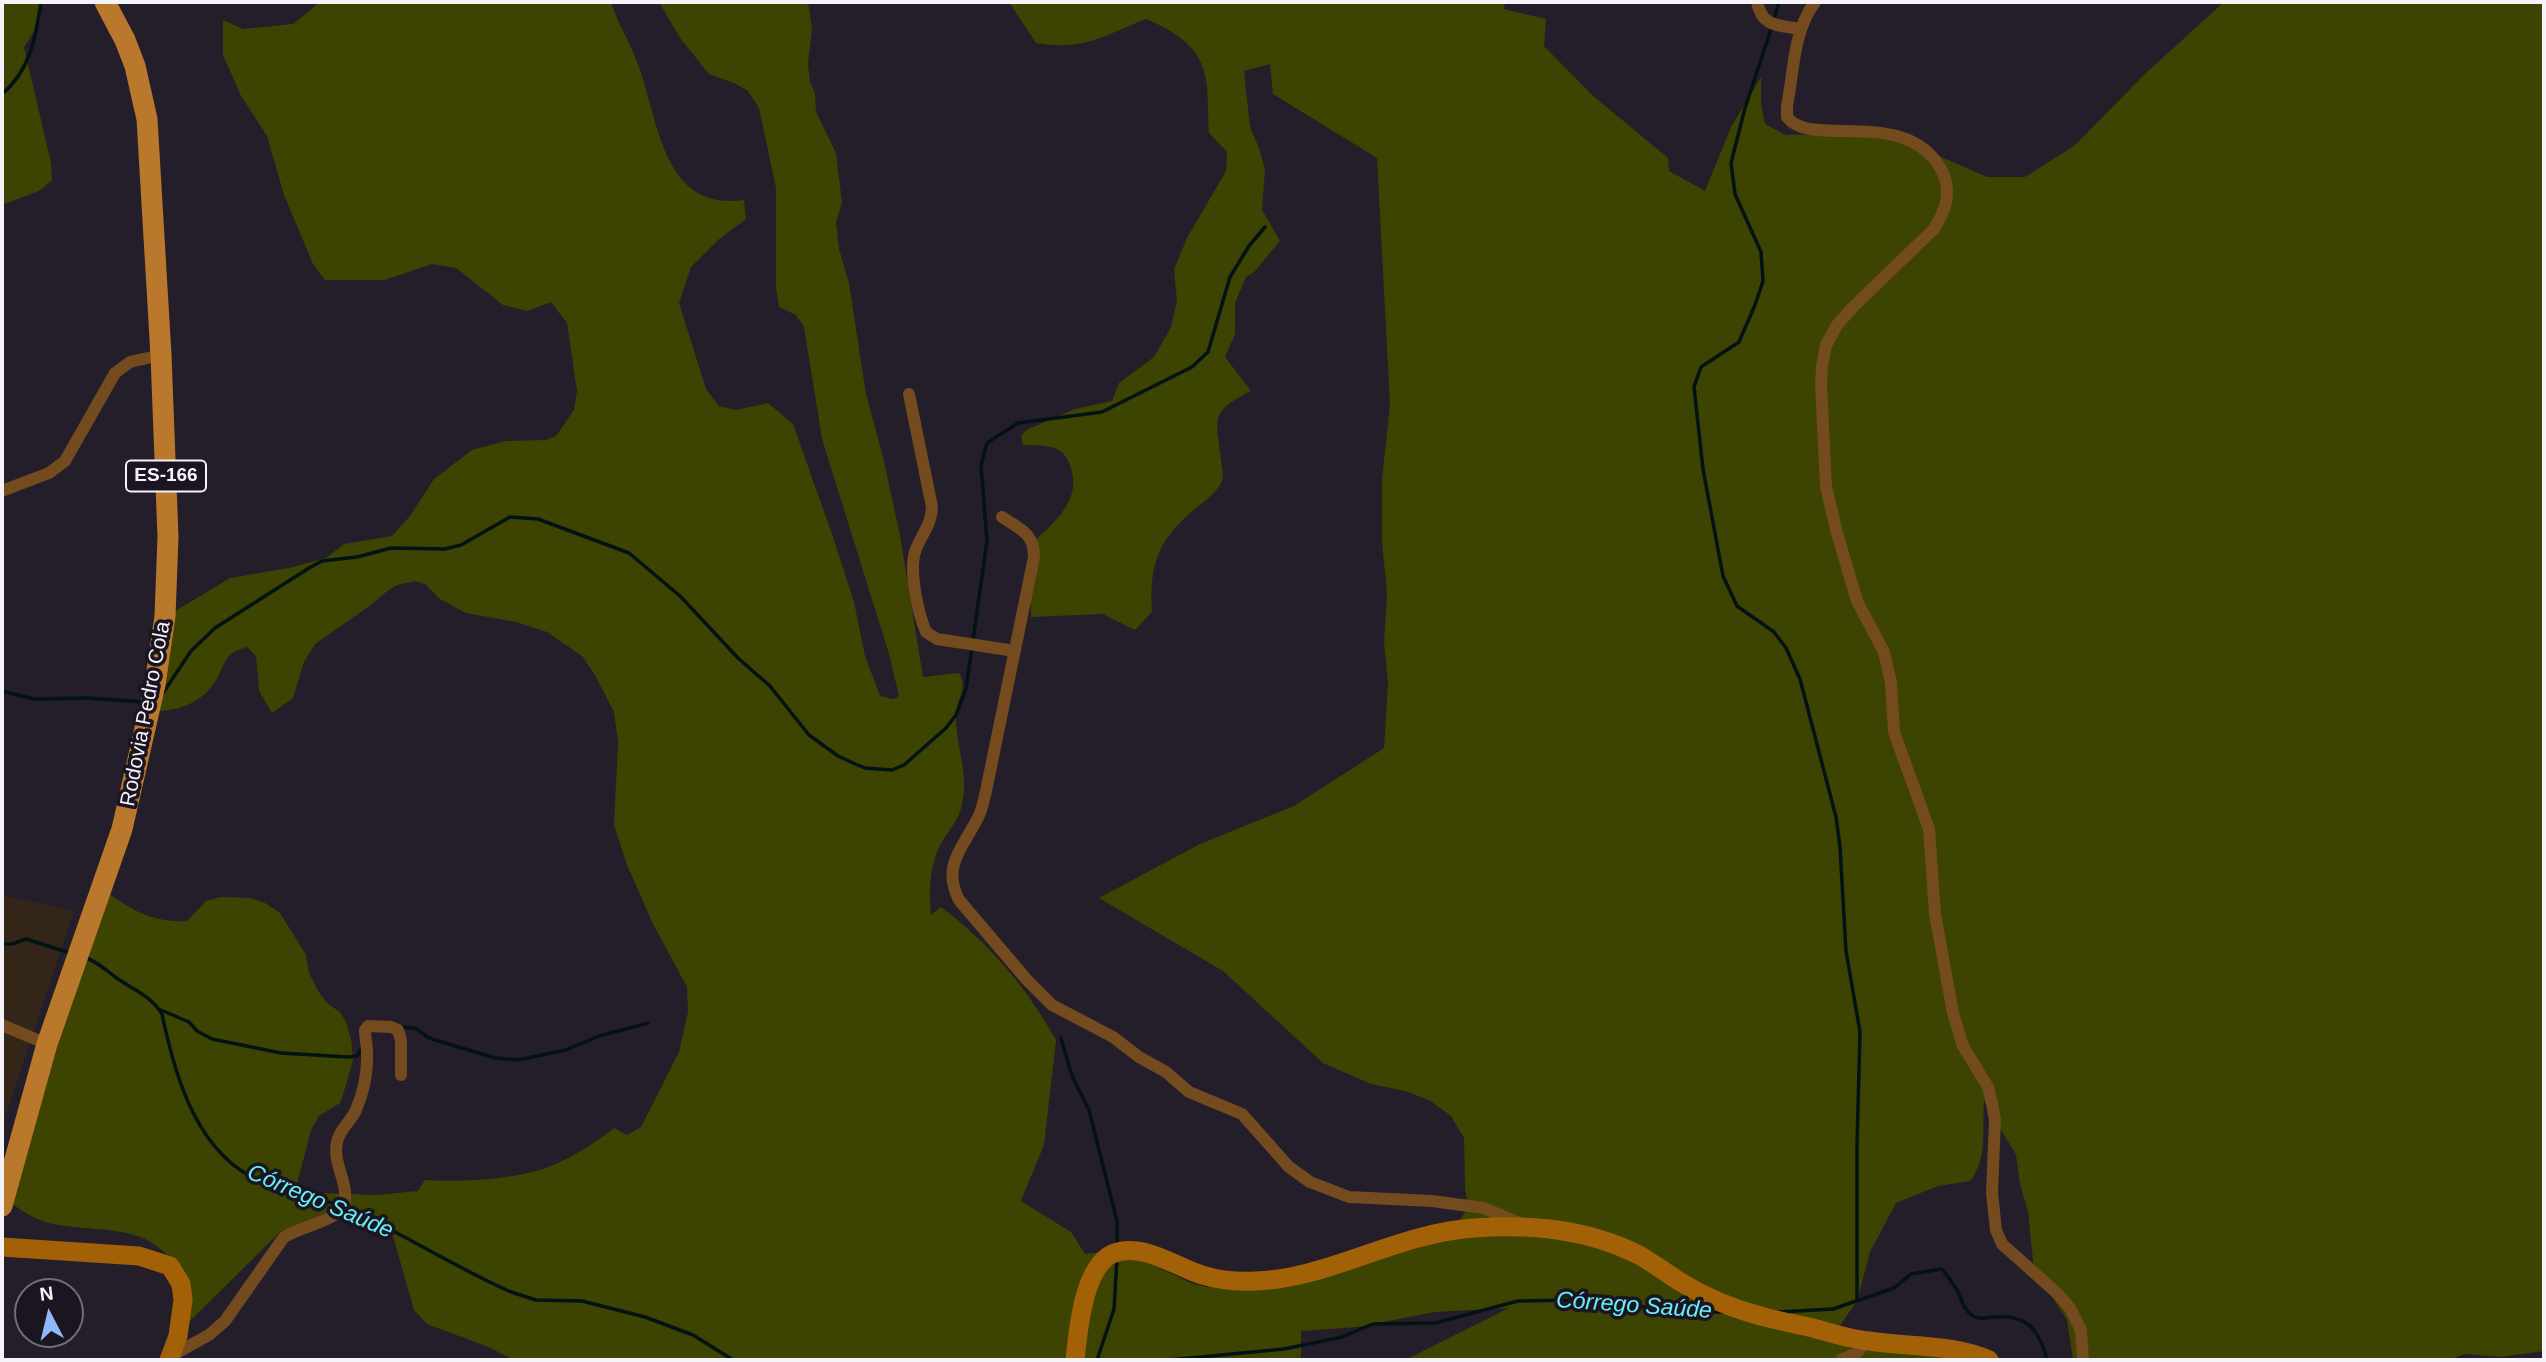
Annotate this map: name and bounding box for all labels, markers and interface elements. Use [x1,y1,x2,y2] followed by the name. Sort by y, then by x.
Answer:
[126,461,206,491] road number: ES-166
[116,619,176,809] street label: Rodovia Pedro Cola
[243,1159,397,1245] water label: Córrego Saúde
[14,1278,84,1348] north arrow
[39,1282,55,1305] text: N
[1555,1287,1713,1325] water label: Córrego Saúde

